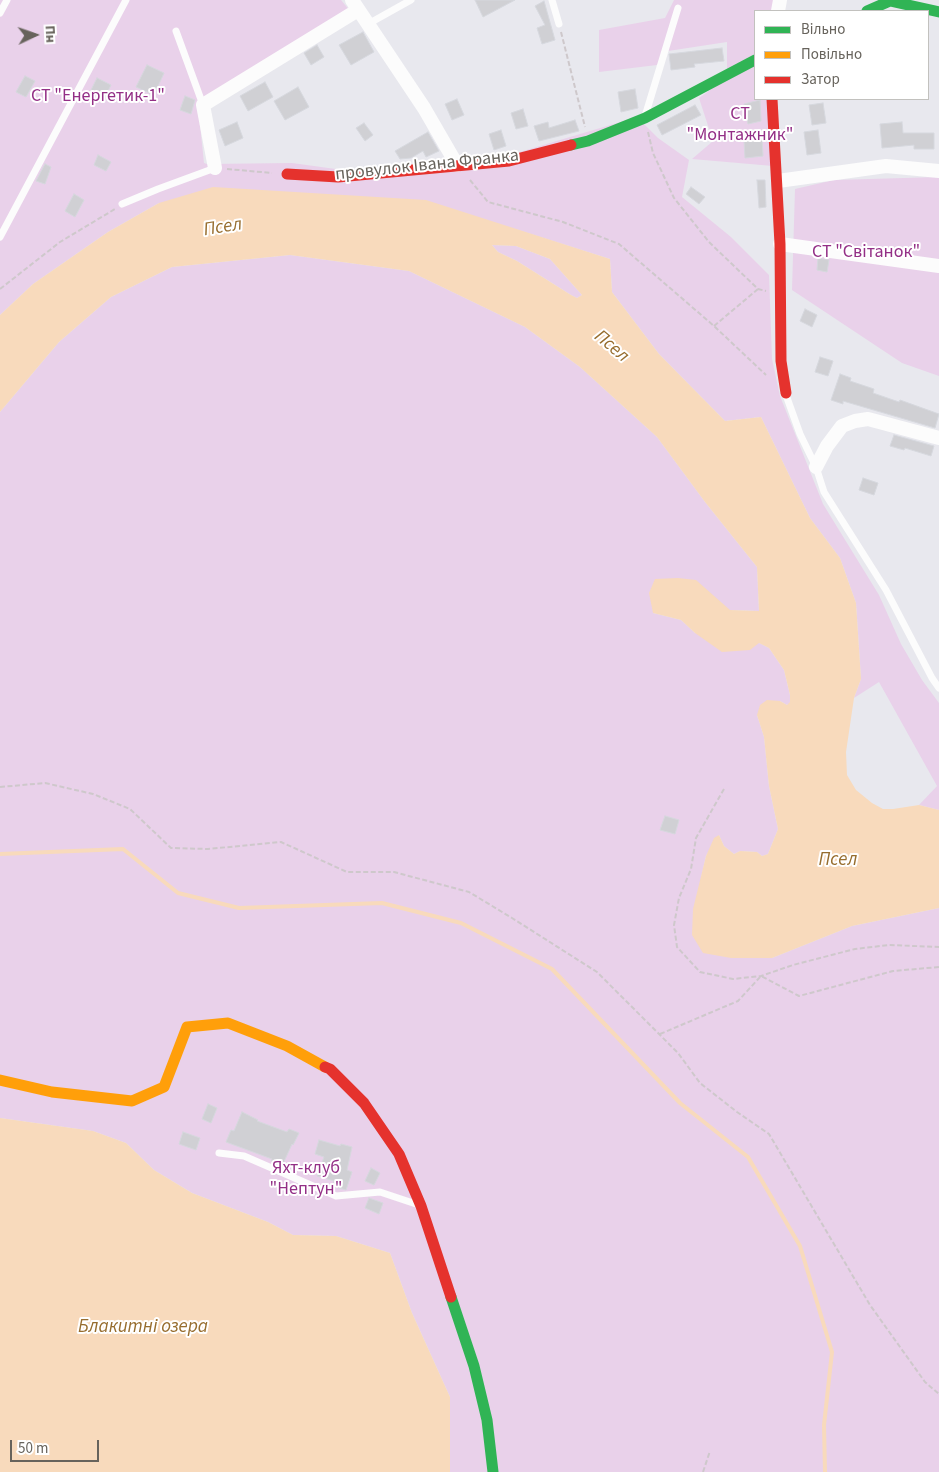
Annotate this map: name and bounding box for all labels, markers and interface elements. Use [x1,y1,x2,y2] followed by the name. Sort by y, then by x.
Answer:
[10,10,60,60] north arrow
[754,10,929,100] legend
[801,19,845,40] text: Вільно
[40,25,60,43] text: Пн
[801,44,862,65] text: Повільно
[801,69,840,90] text: Затор
[31,86,165,108] park label: СТ "Енергетик-1"
[687,104,793,146] park label: СТ "Монтажник"
[334,146,520,186] street label: провулок Івана Франка
[202,214,244,242] water label: Псел
[812,242,920,264] park label: СТ "Світанок"
[589,326,633,368] water label: Псел
[819,850,857,872] water label: Псел
[270,1158,342,1200] park label: Яхт-клуб "Нептун"
[78,1317,208,1339] water label: Блакитні озера
[12,1430,101,1462] scale bar
[18,1438,48,1459] text: 50 m

